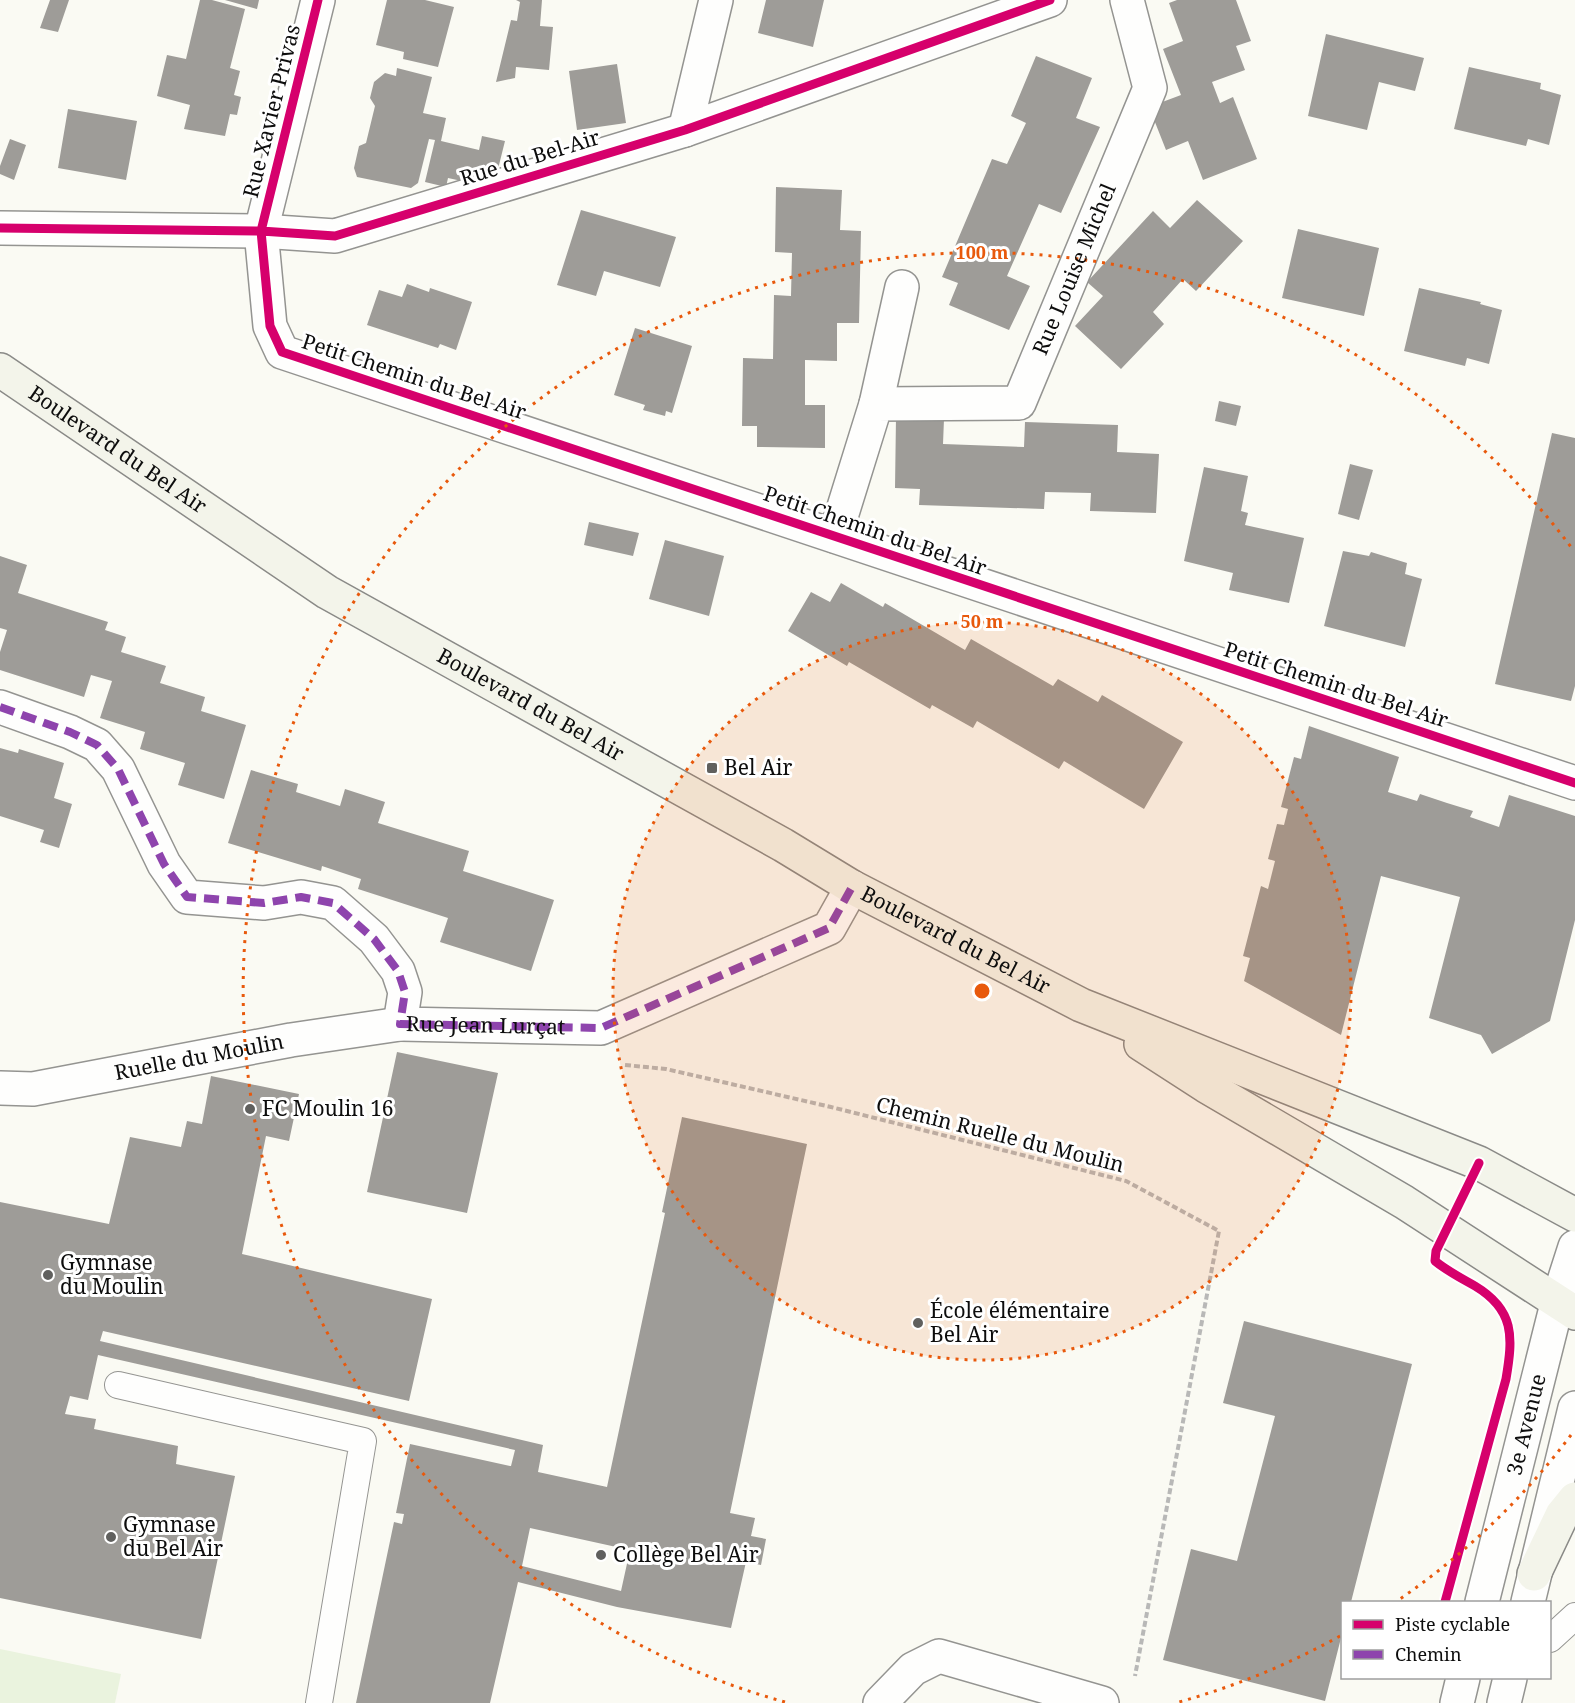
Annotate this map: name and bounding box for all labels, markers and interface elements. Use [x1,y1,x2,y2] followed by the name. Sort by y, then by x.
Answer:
[236,21,306,200] street label: Rue Xavier Privas
[456,122,603,192] street label: Rue du Bel-Air
[1026,179,1122,359] street label: Rue Louise Michel
[956,240,1009,264] text: 100 m
[299,327,530,426] street label: Petit Chemin du Bel Air
[24,379,213,519] street label: Boulevard du Bel Air
[760,479,991,581] street label: Petit Chemin du Bel Air
[961,609,1004,633] text: 50 m
[1221,635,1452,734] street label: Petit Chemin du Bel Air
[433,641,629,767] street label: Boulevard du Bel Air
[724,753,792,781] place label: Bel Air
[705,761,719,775] marker: Bel Air
[857,879,1056,1000] street label: Boulevard du Bel Air
[972,981,992,1001] centre of rings
[406,1009,566,1040] street label: Rue Jean Lurçat
[112,1027,286,1086] street label: Ruelle du Moulin
[873,1090,1127,1178] street label: Chemin Ruelle du Moulin
[262,1094,394,1122] place label: FC Moulin 16
[243,1102,257,1116] marker: FC Moulin 16
[60,1248,164,1300] place label: Gymnase du Moulin
[41,1268,55,1282] marker: Gymnase du Moulin
[930,1296,1109,1348] place label: École élémentaire Bel Air
[911,1316,925,1330] marker: École élémentaire Bel Air
[1499,1371,1552,1478] street label: 3e Avenue
[123,1510,223,1562] place label: Gymnase du Bel Air
[104,1530,118,1544] marker: Gymnase du Bel Air
[613,1540,759,1568] place label: Collège Bel Air
[594,1548,608,1562] marker: Collège Bel Air
[1341,1601,1551,1679] legend
[1395,1612,1510,1636] text: Piste cyclable
[1395,1642,1462,1666] text: Chemin

